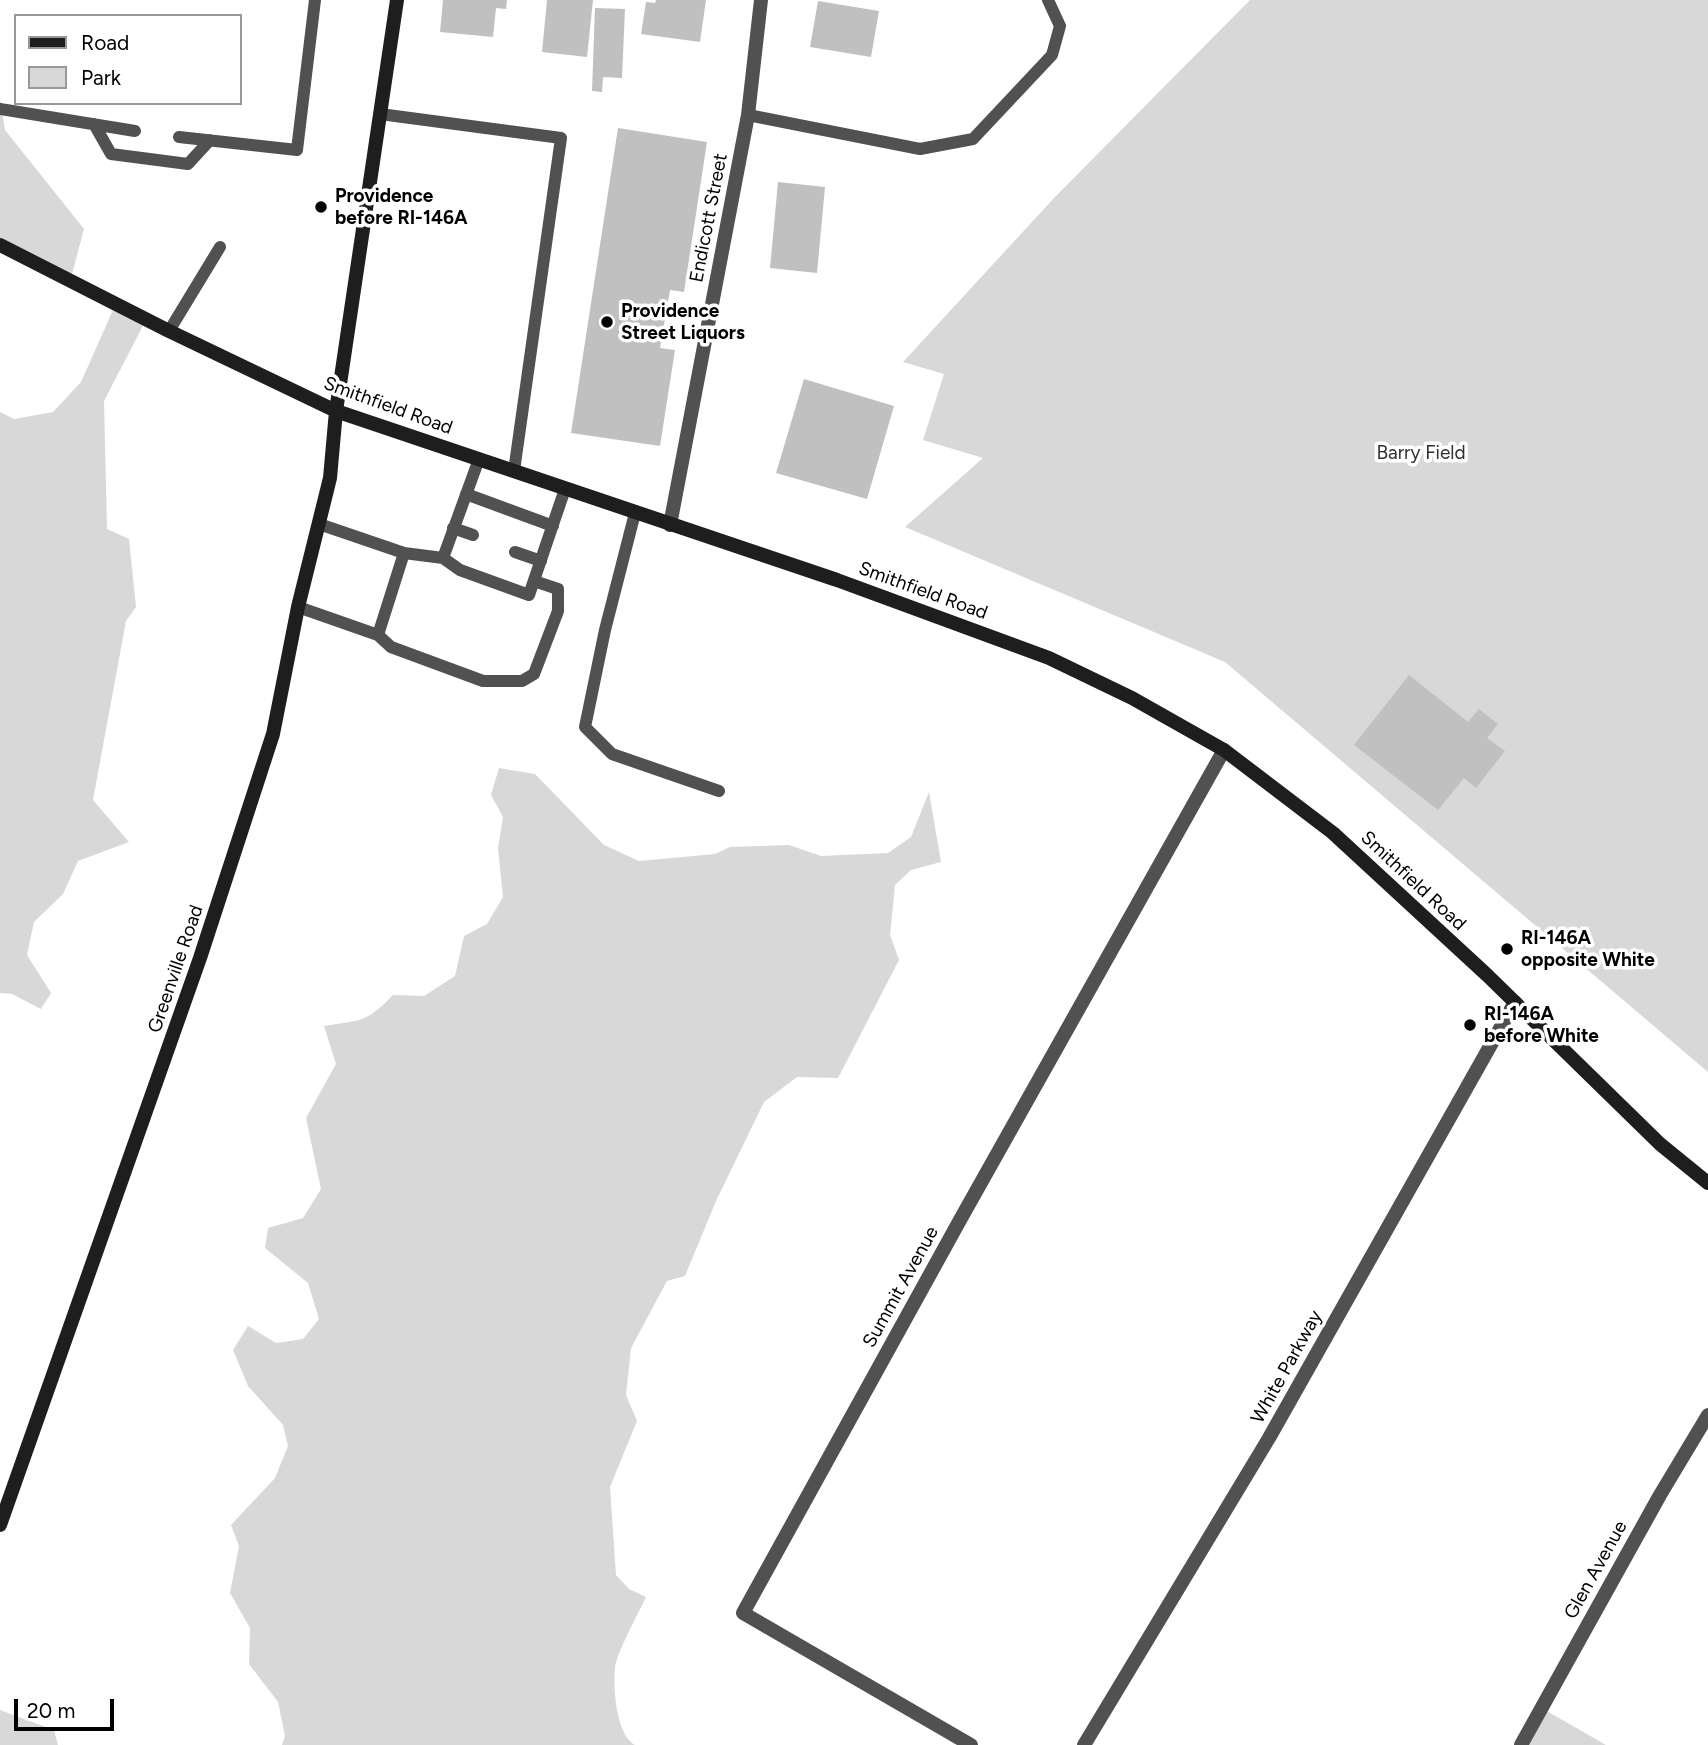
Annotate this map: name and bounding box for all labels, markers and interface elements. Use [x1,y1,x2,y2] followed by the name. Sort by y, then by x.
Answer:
[14,14,242,105] legend
[81,30,129,55] text: Road
[81,65,121,90] text: Park
[685,152,733,284] street label: Endicott Street
[335,185,468,229] place label: Providence before RI-146A
[313,199,329,215] marker: Providence before RI-146A
[621,300,745,344] place label: Providence Street Liquors
[599,314,615,330] marker: Providence Street Liquors
[320,372,456,440] street label: Smithfield Road
[1376,442,1466,464] park label: Barry Field
[855,557,991,625] street label: Smithfield Road
[1356,826,1470,936] street label: Smithfield Road
[143,902,209,1036] street label: Greenville Road
[1521,927,1655,971] place label: RI-146A opposite White
[1499,941,1515,957] marker: RI-146A opposite White
[1484,1003,1599,1047] place label: RI-146A before White
[1462,1017,1478,1033] marker: RI-146A before White
[858,1222,944,1352] street label: Summit Avenue
[1247,1306,1327,1428] street label: White Parkway
[1560,1517,1632,1623] street label: Glen Avenue
[18,1686,117,1730] scale bar
[27,1698,75,1723] text: 20 m

